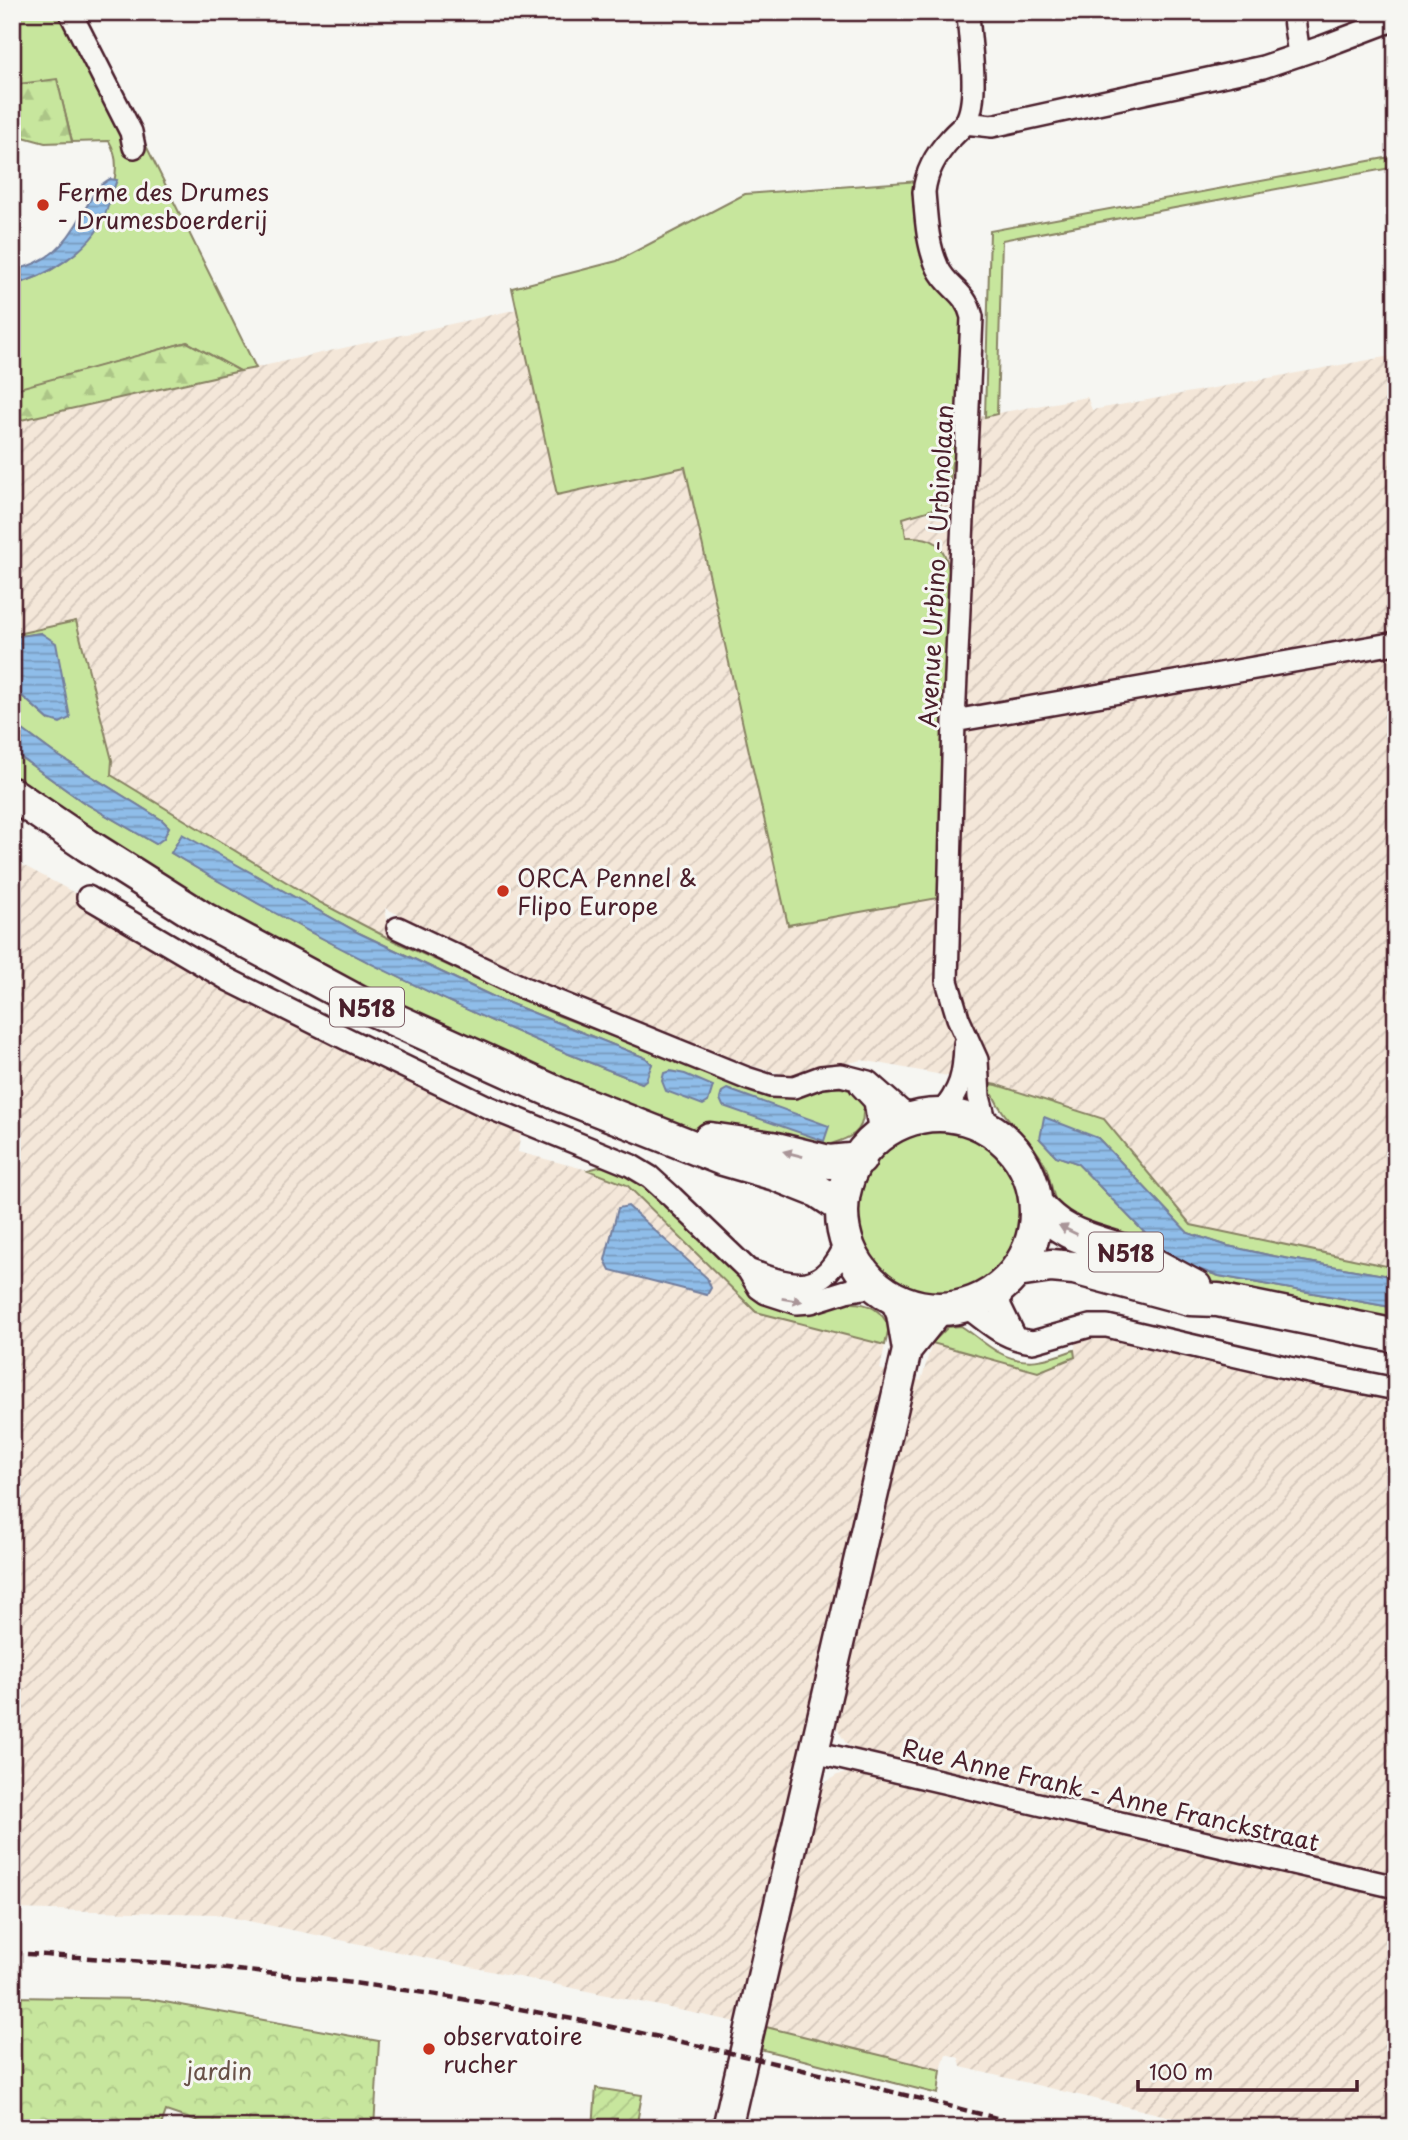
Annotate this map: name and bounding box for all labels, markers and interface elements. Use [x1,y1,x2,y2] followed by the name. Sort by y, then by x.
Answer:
[57,173,269,237] place label: Ferme des Drumes - Drumesboerderij
[35,197,51,213] marker: Ferme des Drumes - Drumesboerderij
[909,404,961,728] street label: Avenue Urbino - Urbinolaan
[517,859,697,923] place label: ORCA Pennel & Flipo Europe
[495,883,511,899] marker: ORCA Pennel & Flipo Europe
[330,988,404,1026] road number: N518
[782,1148,804,1159] one-way arrow
[1058,1225,1078,1236] one-way arrow
[1089,1232,1163,1272] road number: N518
[781,1295,803,1306] one-way arrow
[899,1728,1323,1860] street label: Rue Anne Frank - Anne Franckstraat
[443,2017,583,2081] place label: observatoire rucher
[421,2041,437,2057] marker: observatoire rucher
[1138,2049,1357,2093] scale bar
[184,2052,252,2088] park label: jardin
[1149,2055,1213,2087] text: 100 m

